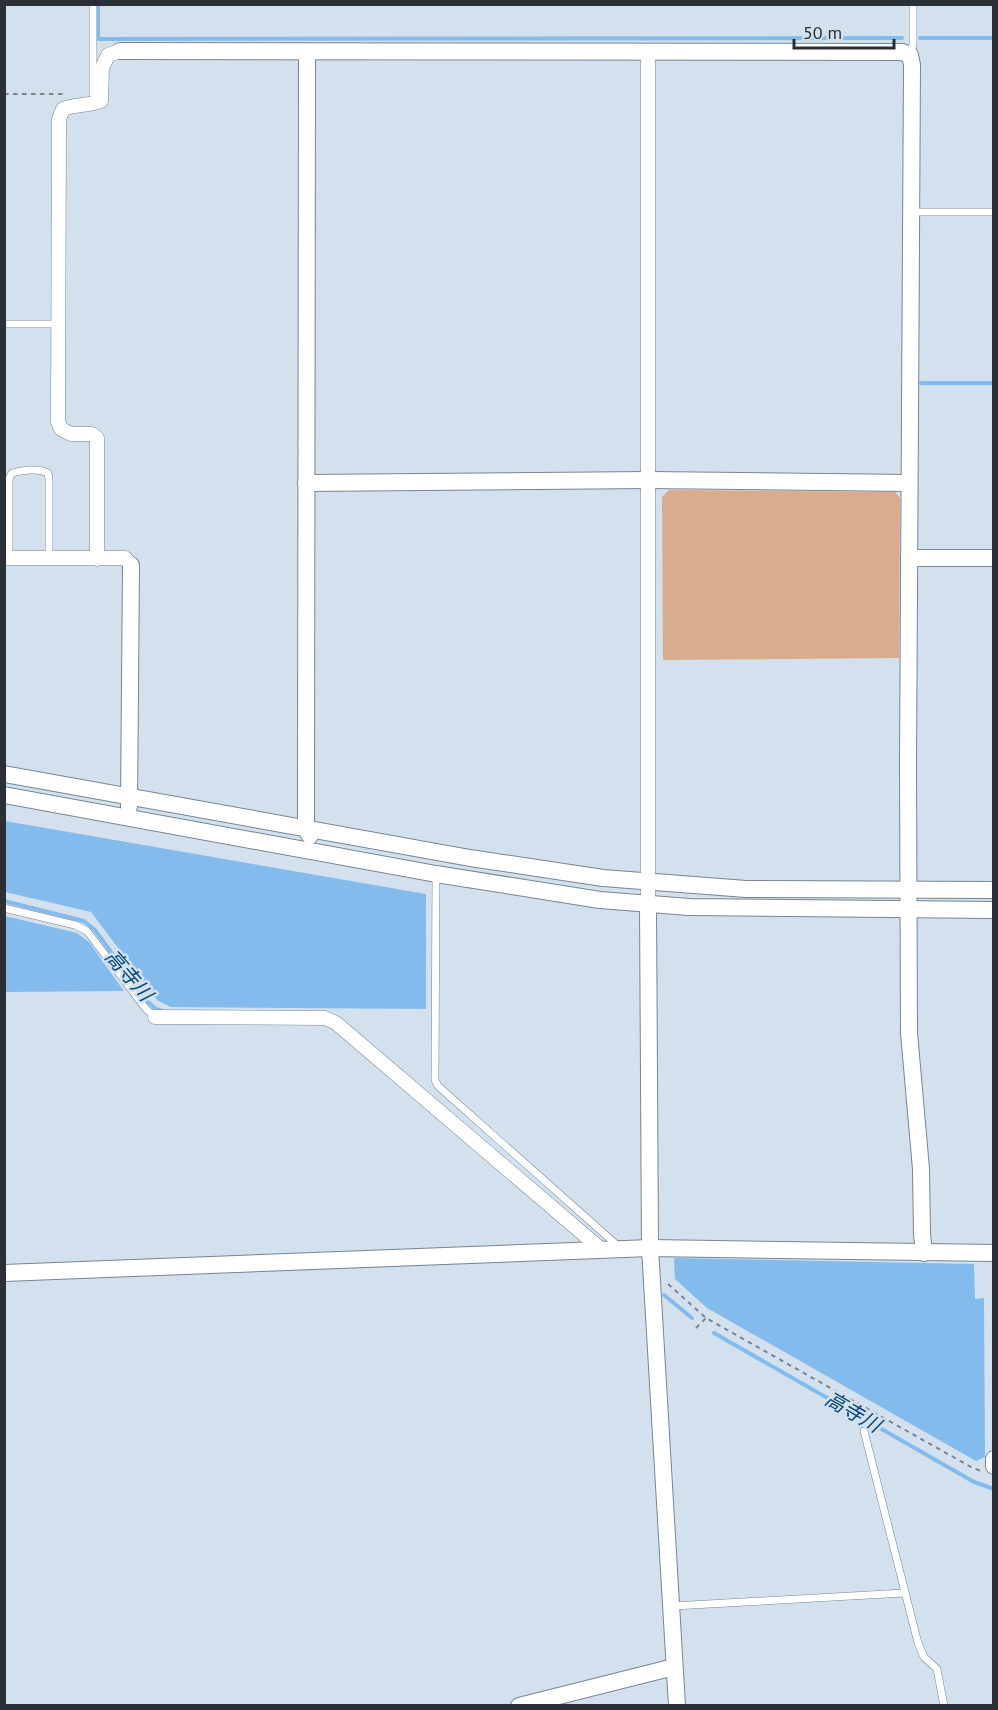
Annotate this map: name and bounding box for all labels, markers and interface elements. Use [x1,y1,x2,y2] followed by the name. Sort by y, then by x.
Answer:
[794,12,894,50] scale bar
[803,21,842,44] text: 50 m
[100,944,160,1008] water label: 高寺川
[821,1386,887,1439] water label: 高寺川

